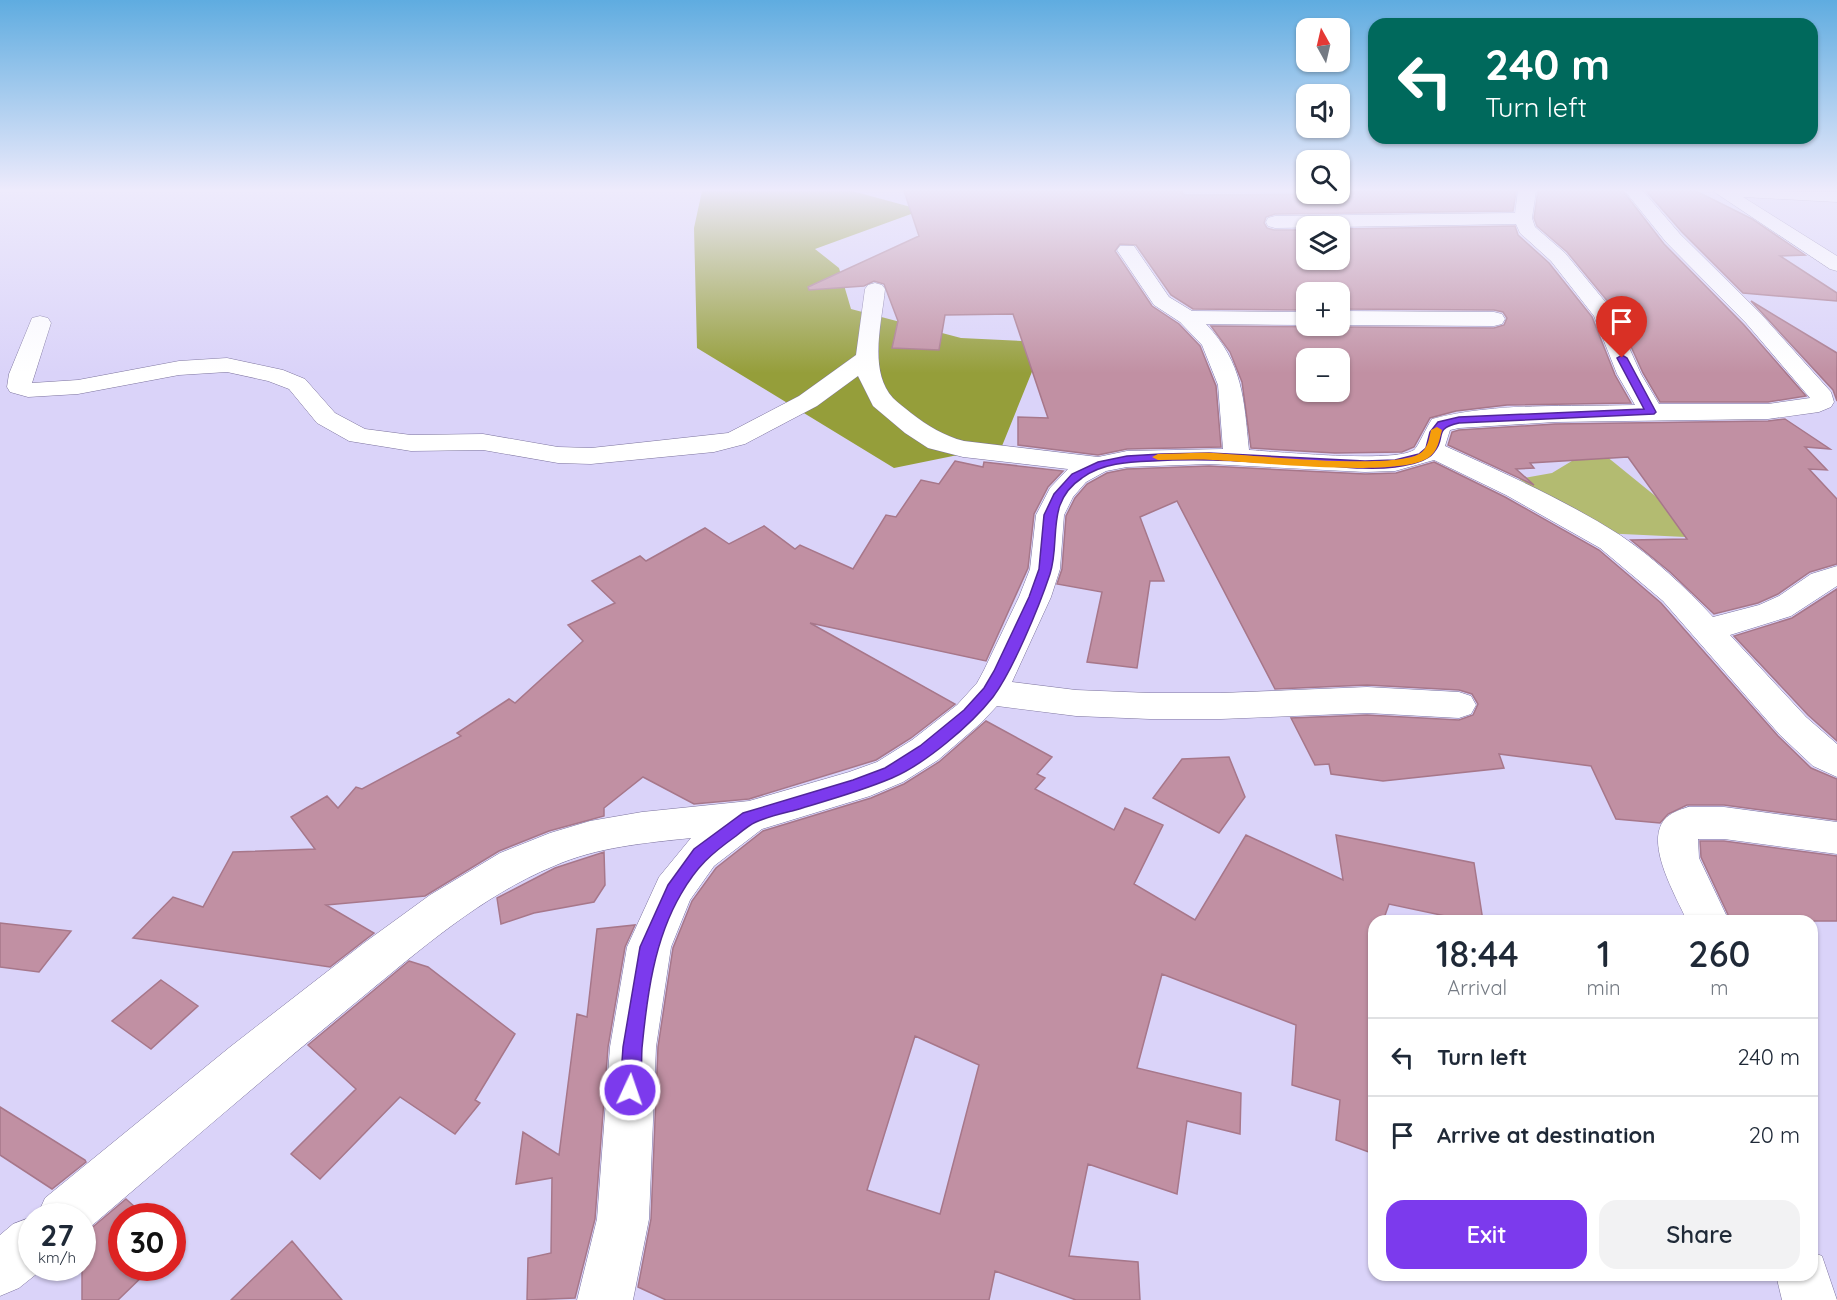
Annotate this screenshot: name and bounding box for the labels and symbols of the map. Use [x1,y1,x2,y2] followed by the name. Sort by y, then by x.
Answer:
[1296,18,1350,72] north arrow
[1596,296,1647,358] pin
[598,1058,662,1122] position arrow
[108,1203,186,1281] speed limit sign: 30

